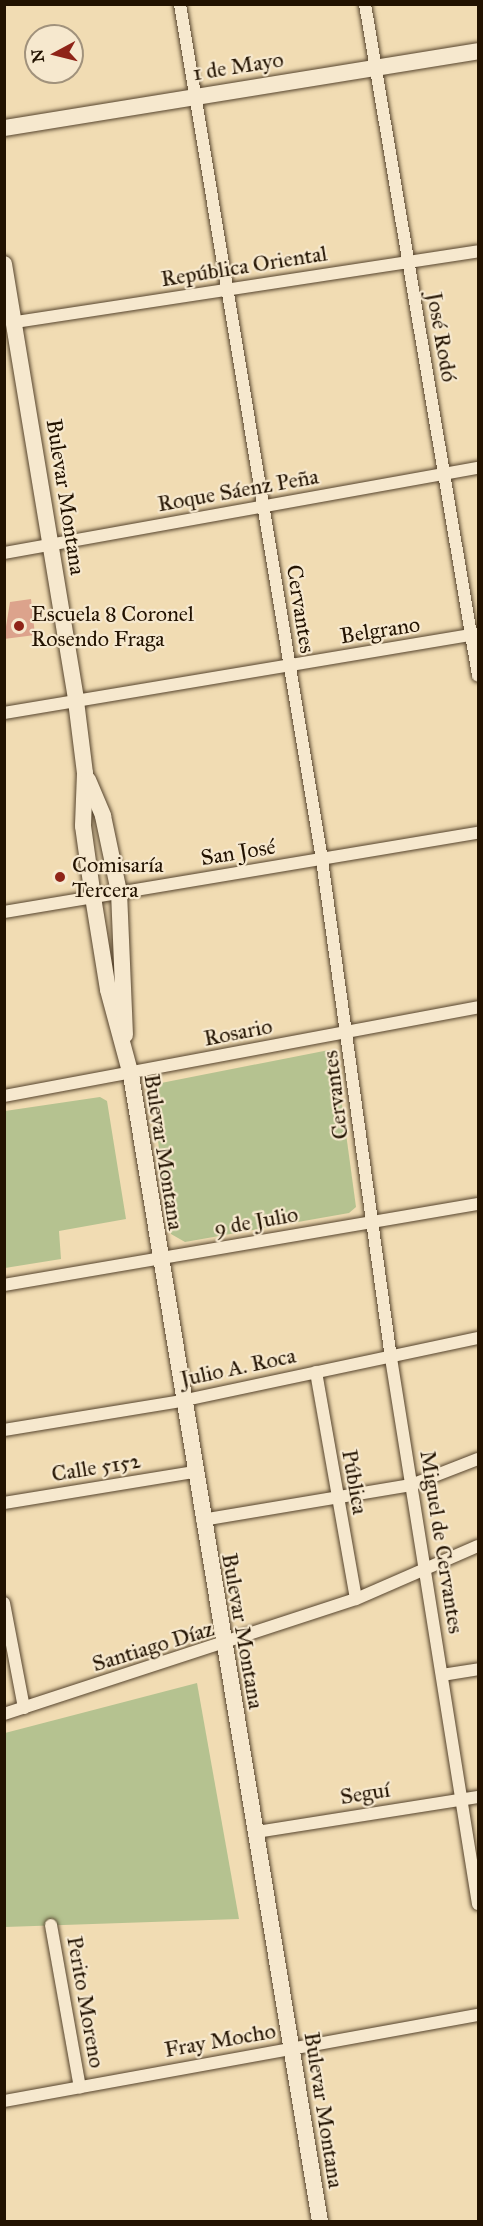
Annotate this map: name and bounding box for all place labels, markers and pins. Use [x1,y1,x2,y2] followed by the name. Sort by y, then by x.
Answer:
[31,600,194,652] place label: Escuela 8 Coronel Rosendo Fraga
[12,619,26,633] marker: Escuela 8 Coronel Rosendo Fraga
[72,851,164,902] place label: Comisaría Tercera
[53,870,67,884] marker: Comisaría Tercera

